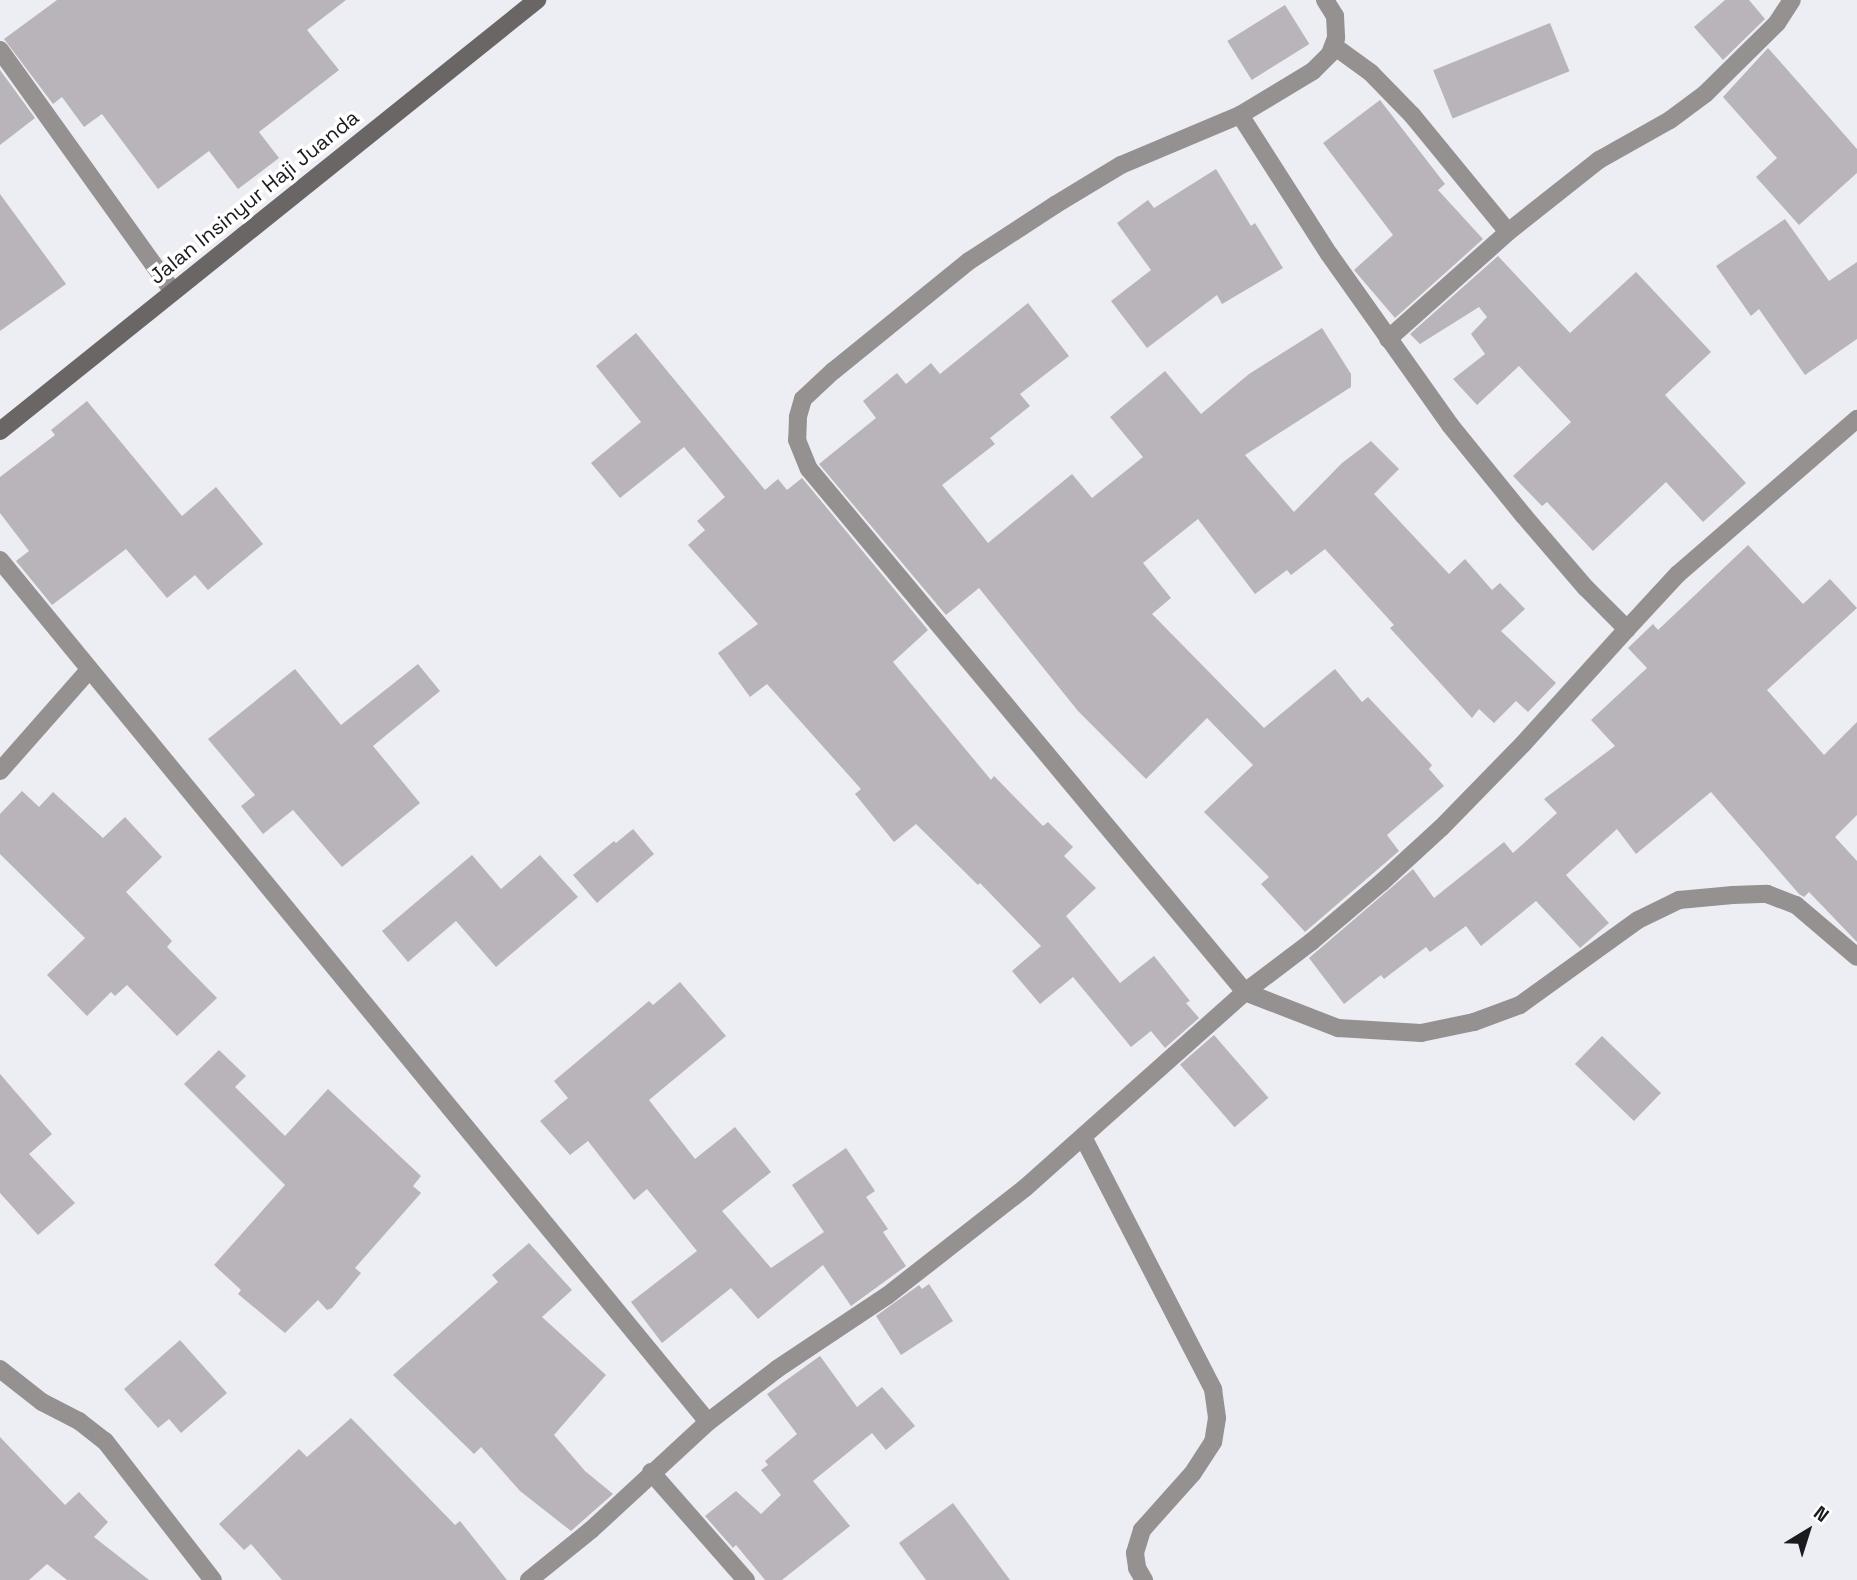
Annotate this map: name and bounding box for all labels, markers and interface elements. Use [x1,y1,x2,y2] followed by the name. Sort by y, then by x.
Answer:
[144,105,364,289] street label: Jalan Insinyur Haji Juanda
[1773,1496,1843,1566] north arrow
[1809,1500,1834,1528] text: N

